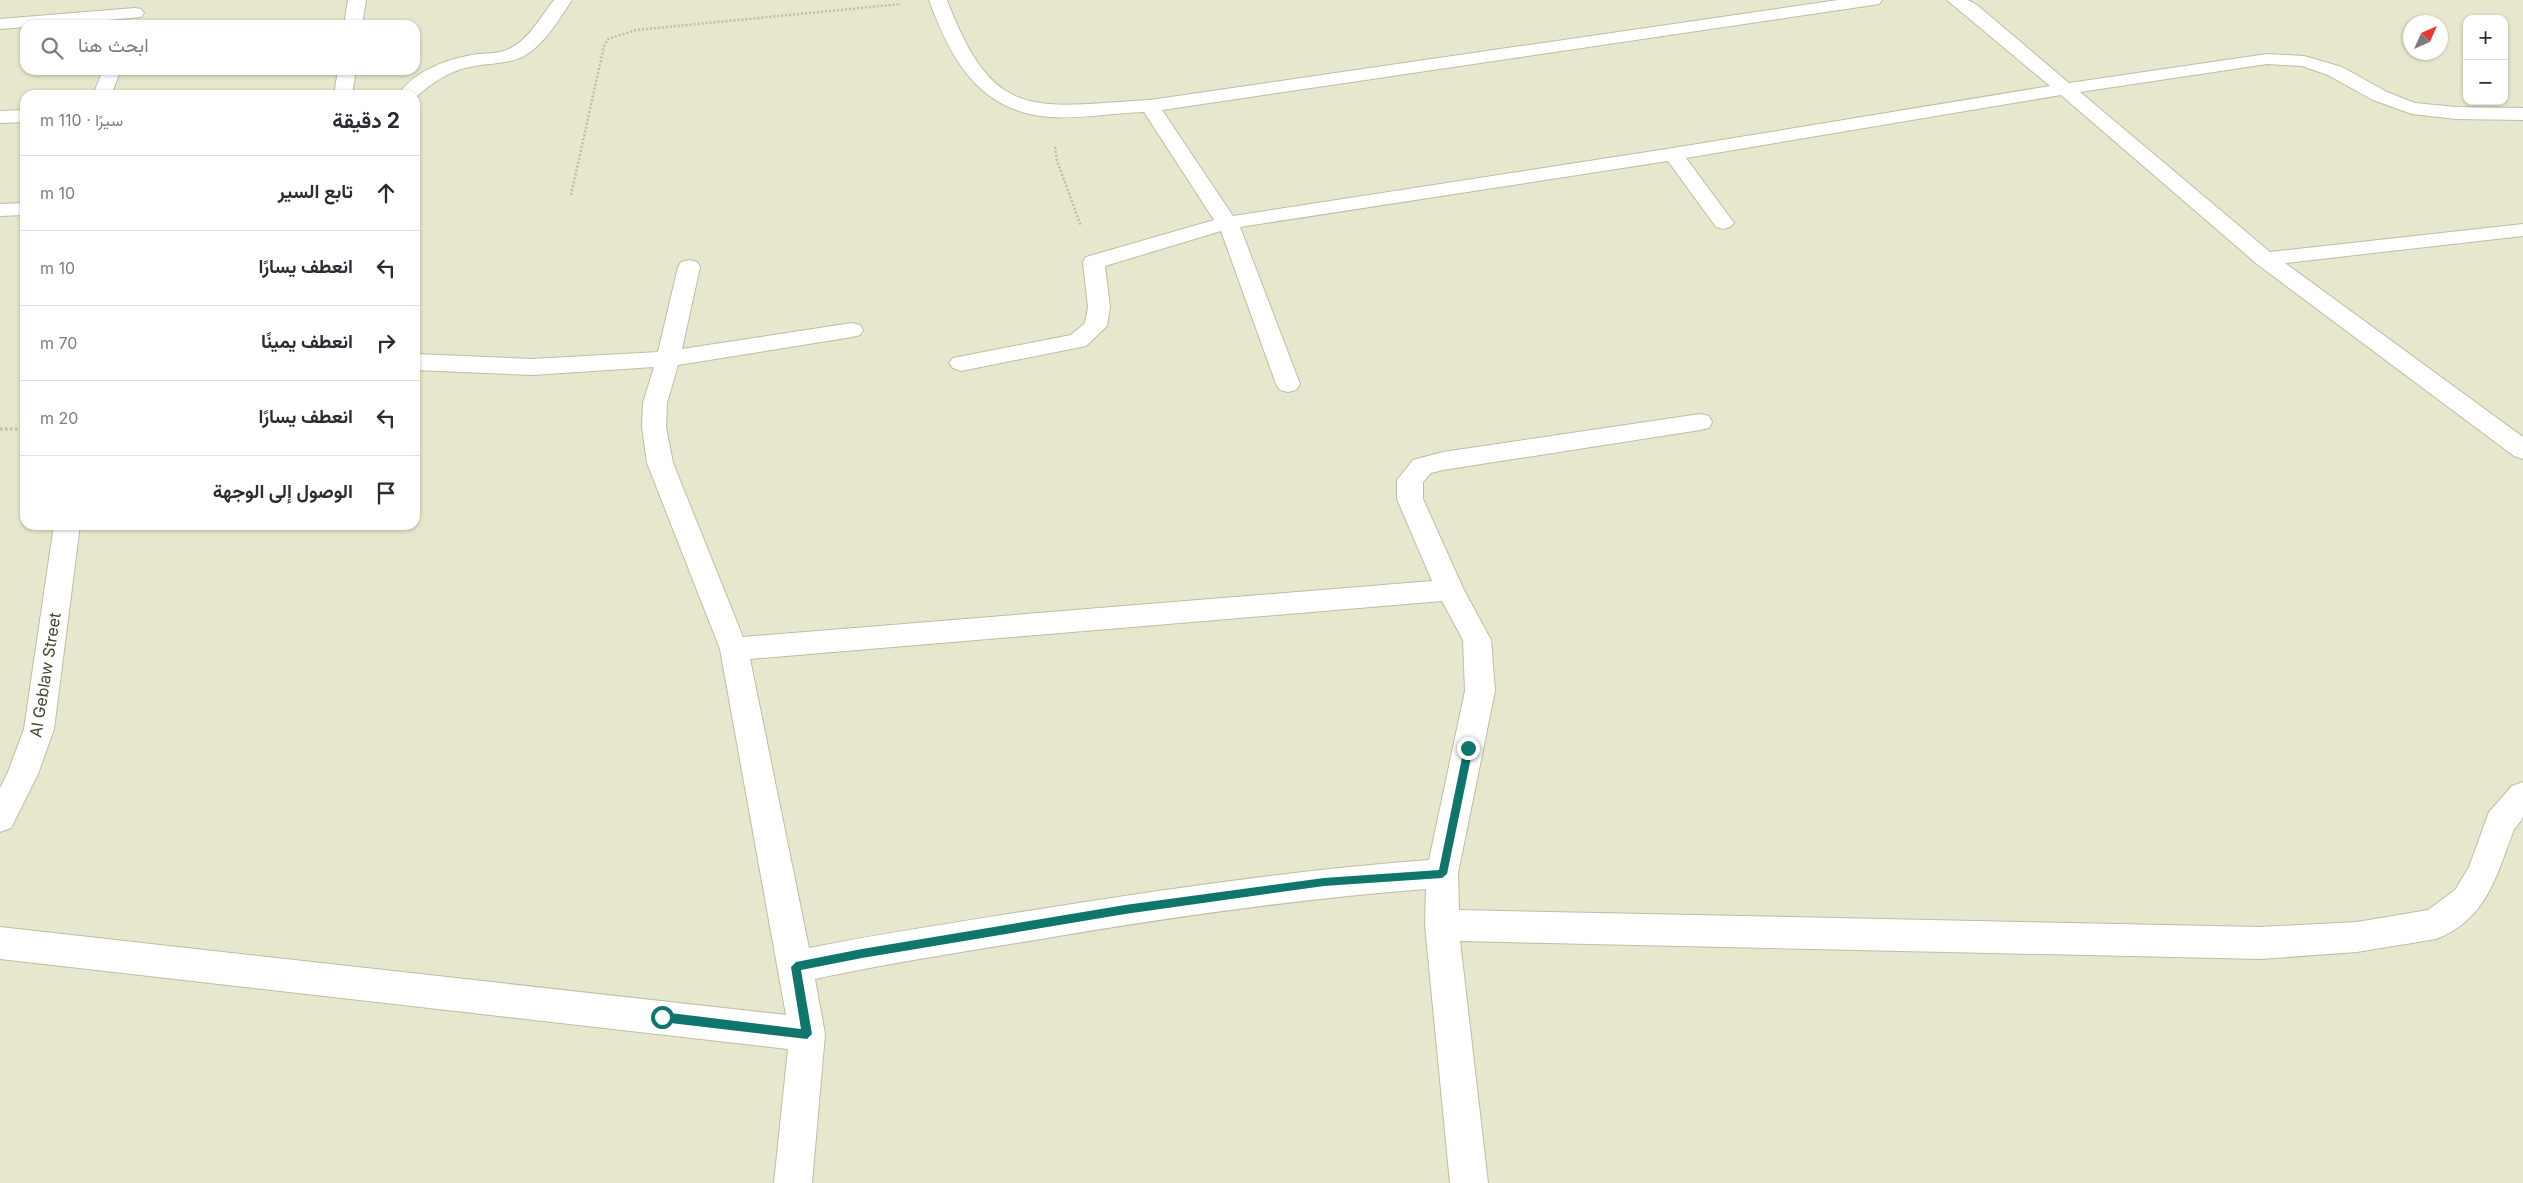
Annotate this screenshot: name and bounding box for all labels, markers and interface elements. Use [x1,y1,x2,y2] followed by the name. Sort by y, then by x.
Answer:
[2403,15,2448,60] north arrow
[2463,15,2508,105] map controls
[2463,15,2508,60] button: +
[20,20,420,75] search box
[38,34,66,62] icon: search
[78,34,149,57] text: ابحث هنا
[2463,60,2508,105] button: −
[332,108,400,133] text: 2 دقيقة
[40,110,123,130] text: سيرًا · 110 m
[372,179,400,207] icon: ahead
[278,180,353,203] text: تابع السير
[40,183,75,203] text: 10 m
[372,254,400,282] icon: left
[259,255,353,278] text: انعطف يسارًا
[40,258,75,278] text: 10 m
[372,329,400,357] icon: right
[261,330,353,353] text: انعطف يمينًا
[40,333,77,353] text: 70 m
[372,404,400,432] icon: left
[259,405,353,428] text: انعطف يسارًا
[40,408,78,428] text: 20 m
[372,479,400,507] icon: arrive
[213,480,353,503] text: الوصول إلى الوجهة
[25,611,65,739] street label: Al Geblaw Street
[1457,737,1480,760] route end
[651,1006,674,1029] route start

